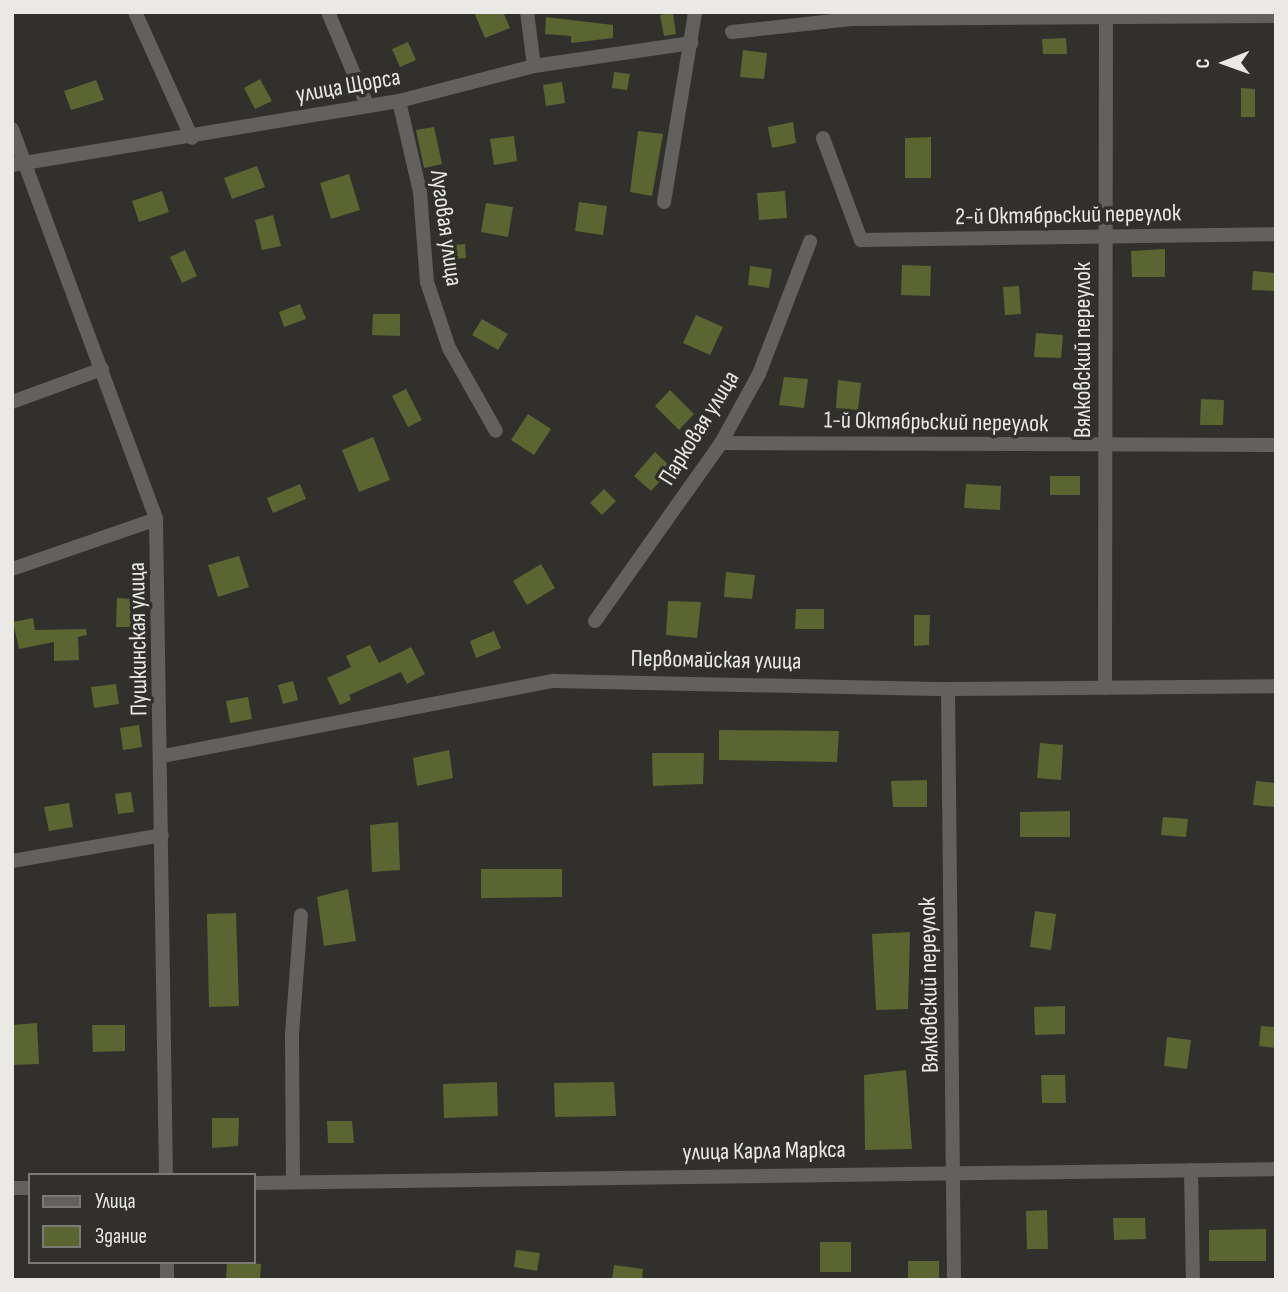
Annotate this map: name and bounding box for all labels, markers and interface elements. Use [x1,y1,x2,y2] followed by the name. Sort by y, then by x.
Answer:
[1190,28,1260,98] north arrow
[1192,58,1215,68] text: С
[294,63,402,109] street label: улица Щорса
[424,168,468,288] street label: Луговая улица
[955,199,1181,231] street label: 2-й Октябрьский переулок
[1069,262,1097,438] street label: Вялковский переулок
[653,366,745,490] street label: Парковая улица
[824,406,1048,438] street label: 1-й Октябрьский переулок
[122,562,154,716] street label: Пушкинская улица
[631,644,801,676] street label: Первомайская улица
[913,897,945,1073] street label: Вялковский переулок
[682,1135,846,1167] street label: улица Карла Маркса
[28,1173,256,1264] legend
[95,1189,136,1214] text: Улица
[95,1224,147,1249] text: Здание

